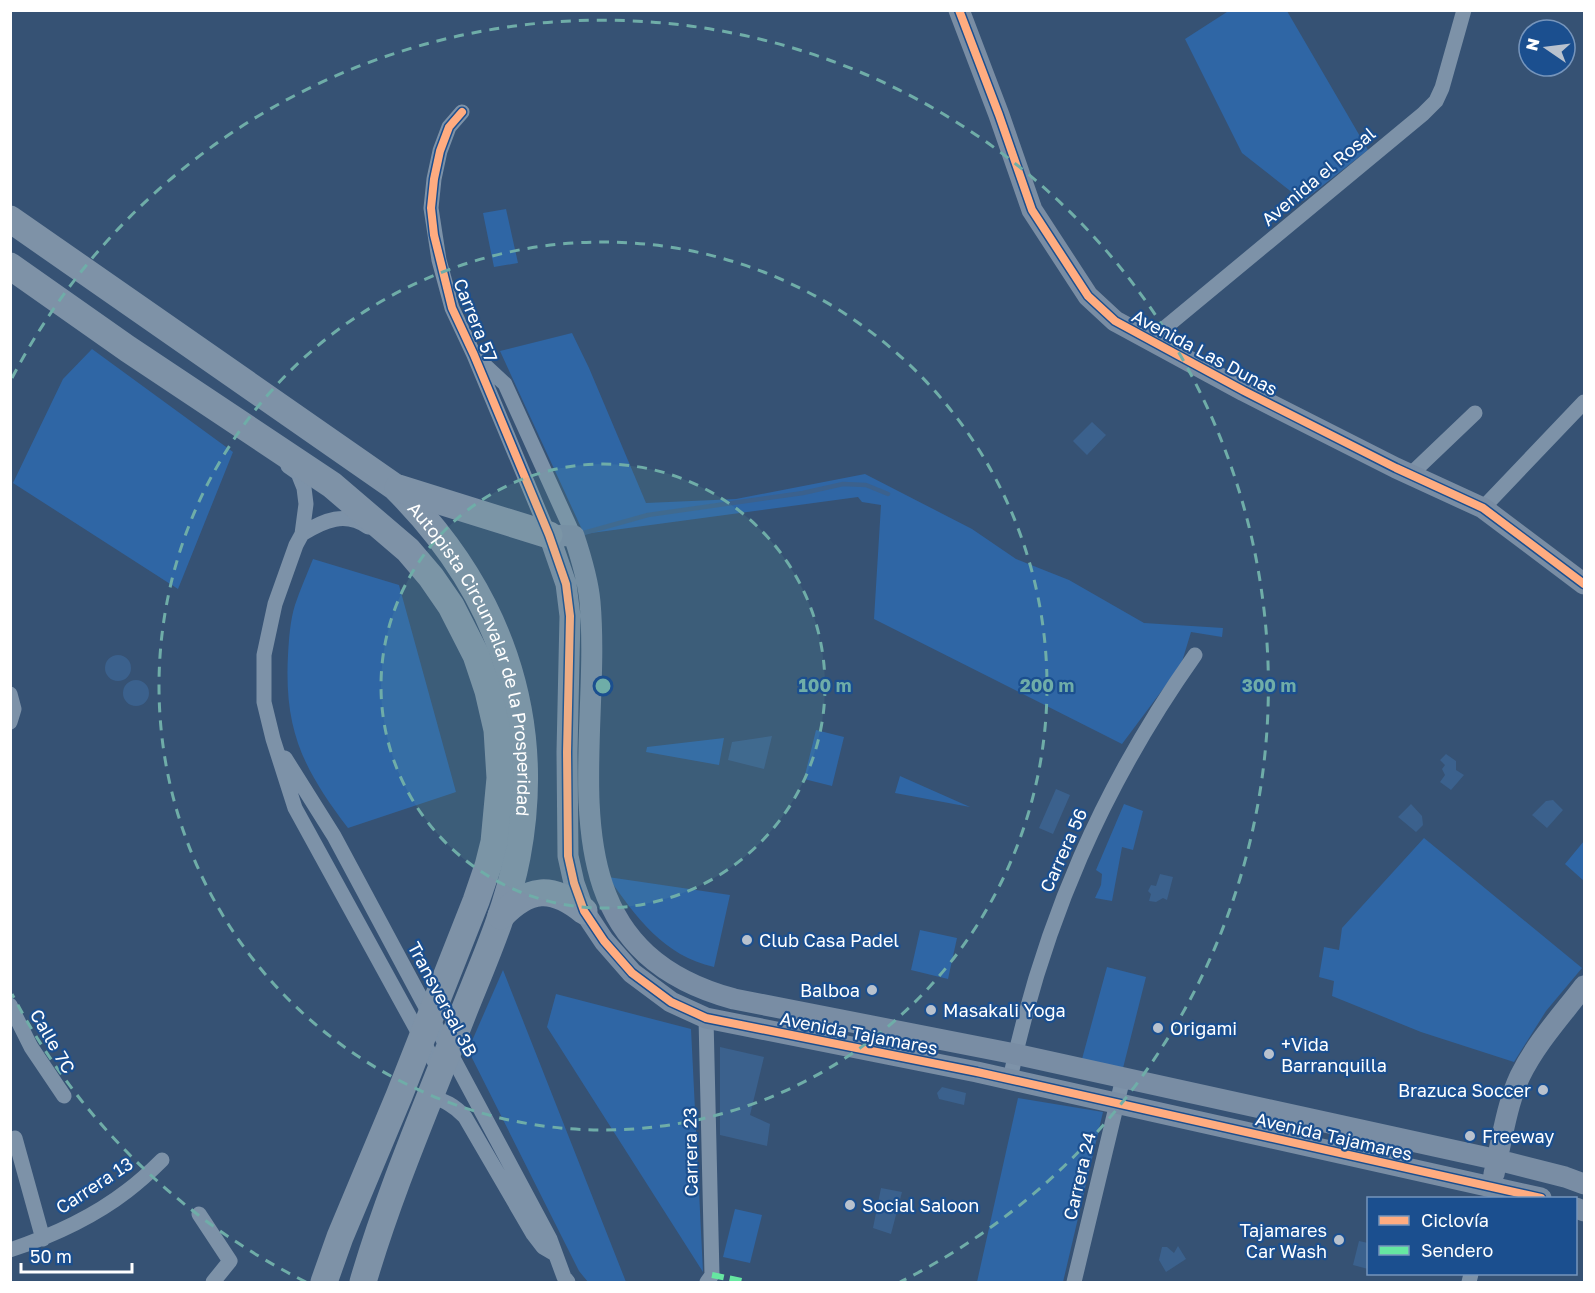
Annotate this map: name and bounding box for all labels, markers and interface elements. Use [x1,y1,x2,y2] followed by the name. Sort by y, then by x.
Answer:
[1517,18,1577,78] north arrow
[1521,36,1544,53] text: N
[1257,122,1380,230] street label: Avenida el Rosal
[449,275,503,365] street label: Carrera 57
[1128,304,1282,400] street label: Avenida Las Dunas
[404,497,536,817] street label: Autopista Circunvalar de la Prosperidad
[799,674,851,696] text: 100 m
[1020,674,1074,696] text: 200 m
[1242,674,1296,696] text: 300 m
[593,676,613,696] centre of rings
[1035,805,1091,895] street label: Carrera 56
[759,929,899,951] place label: Club Casa Padel
[740,933,754,947] marker: Club Casa Padel
[403,938,483,1060] street label: Transversal 3B
[800,979,860,1001] place label: Balboa
[865,983,879,997] marker: Balboa
[943,999,1066,1021] place label: Masakali Yoga
[924,1003,938,1017] marker: Masakali Yoga
[26,1005,80,1077] street label: Calle 7C
[778,1007,940,1059] street label: Avenida Tajamares
[1170,1017,1237,1039] place label: Origami
[1151,1021,1165,1035] marker: Origami
[1281,1033,1387,1076] place label: +Vida Barranquilla
[1262,1047,1276,1061] marker: +Vida Barranquilla
[1398,1079,1531,1101] place label: Brazuca Soccer
[1536,1083,1550,1097] marker: Brazuca Soccer
[678,1107,702,1197] street label: Carrera 23
[1253,1107,1415,1165] street label: Avenida Tajamares
[1482,1125,1554,1147] place label: Freeway
[1463,1129,1477,1143] marker: Freeway
[1058,1130,1100,1222] street label: Carrera 24
[51,1152,137,1218] street label: Carrera 13
[862,1194,979,1216] place label: Social Saloon
[1367,1197,1577,1275] legend
[843,1198,857,1212] marker: Social Saloon
[1421,1209,1489,1231] text: Ciclovía
[1239,1219,1327,1262] place label: Tajamares Car Wash
[1332,1233,1346,1247] marker: Tajamares Car Wash
[21,1236,132,1274] scale bar
[1421,1239,1493,1261] text: Sendero
[30,1245,72,1267] text: 50 m

